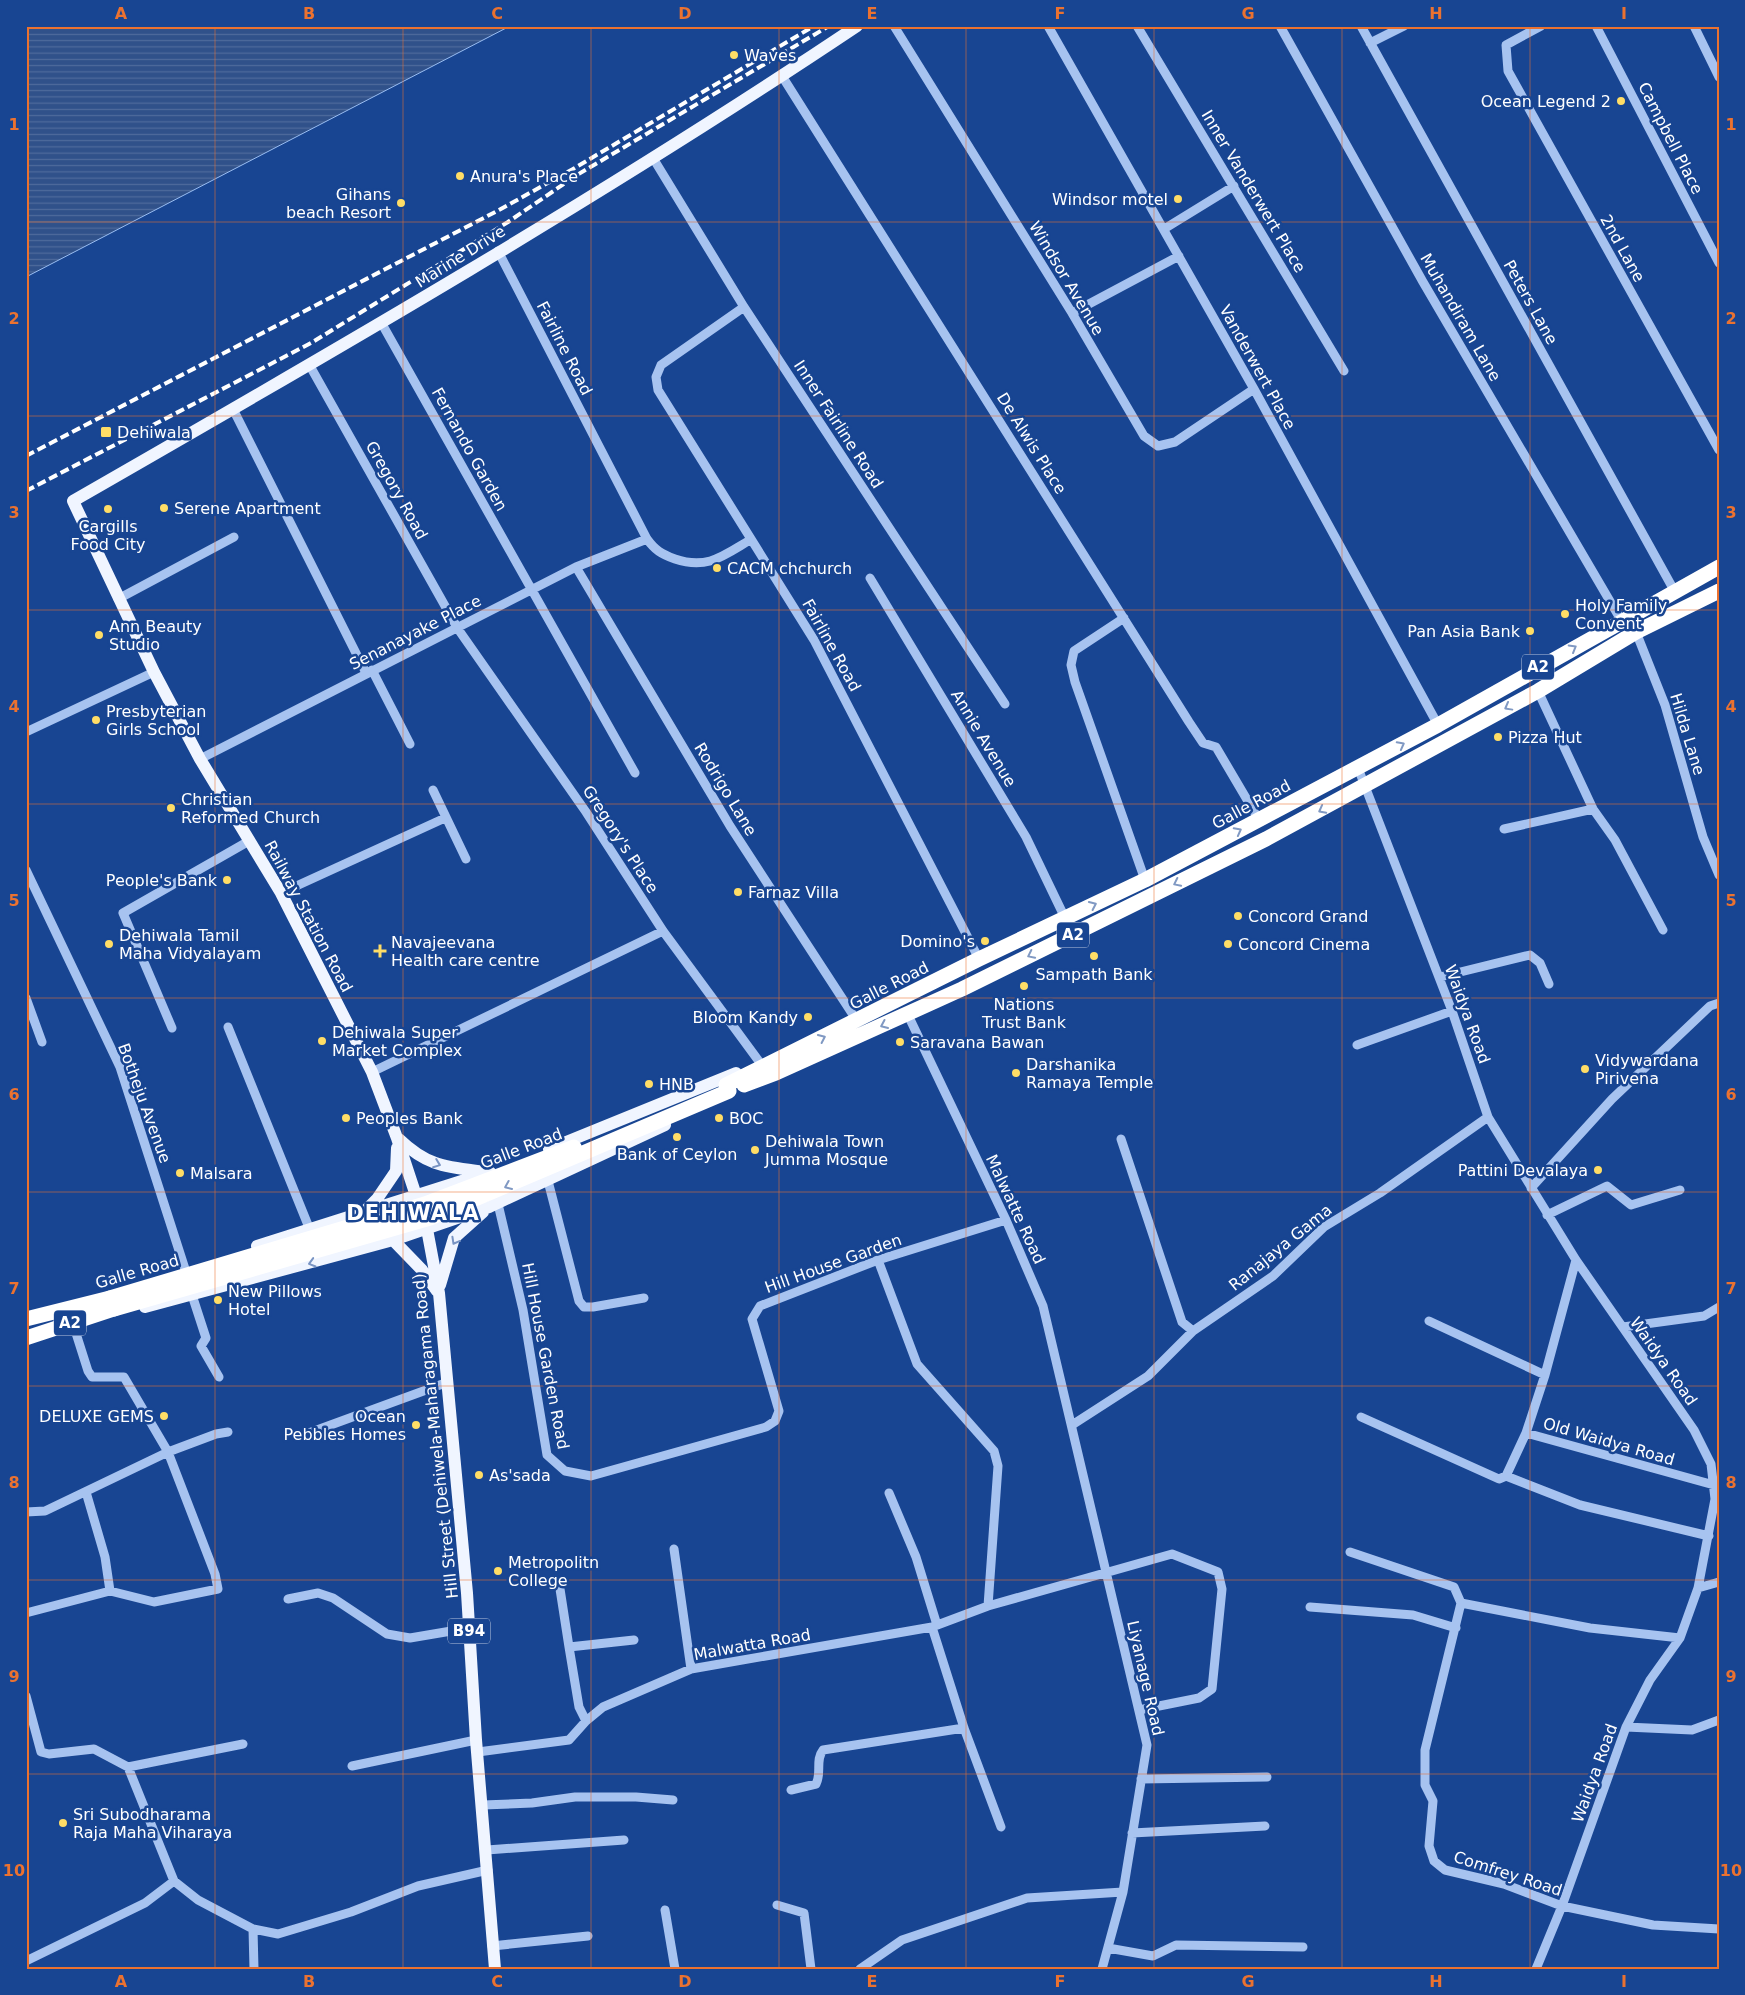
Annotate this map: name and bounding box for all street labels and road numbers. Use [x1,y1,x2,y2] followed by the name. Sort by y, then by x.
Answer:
[1634,79,1707,197] street label: Campbell Place
[1197,107,1310,276] street label: Inner Vanderwert Place
[1596,211,1649,285] street label: 2nd Lane
[1025,218,1108,339] street label: Windsor Avenue
[412,221,509,292] street label: Marine Drive
[1416,250,1505,385] street label: Muhandiram Lane
[1500,257,1562,348] street label: Peters Lane
[533,298,596,398] street label: Fairline Road
[1215,302,1300,433] street label: Vanderwert Place
[790,357,887,492] street label: Inner Fairline Road
[428,384,511,514] street label: Fernando Garden
[993,389,1070,498] street label: De Alwis Place
[362,438,431,543] street label: Gregory Road
[346,591,484,674] street label: Senanayake Place
[798,596,865,695] street label: Fairline Road
[1522,654,1554,680] road number: A2
[947,686,1020,790] street label: Annie Avenue
[1666,691,1709,777] street label: Hilda Lane
[690,739,761,839] street label: Rodrigo Lane
[1209,776,1294,833] street label: Galle Road
[579,782,663,897] street label: Gregory's Place
[260,837,357,995] street label: Railway Station Road
[1057,922,1089,948] road number: A2
[847,957,932,1013] street label: Galle Road
[1441,962,1494,1066] street label: Waidya Road
[114,1041,175,1166] street label: Botheju Avenue
[478,1124,565,1173] street label: Galle Road
[982,1151,1049,1267] street label: Malwatte Road
[1225,1200,1336,1295] street label: Ranajaya Gama
[762,1230,904,1297] street label: Hill House Garden
[93,1250,181,1292] street label: Galle Road
[518,1261,573,1451] street label: Hill House Garden Road
[409,1272,462,1599] street label: Hill Street (Dehiwela-Maharagama Road)
[54,1310,86,1336] road number: A2
[1626,1313,1701,1409] street label: Waidya Road
[1541,1414,1677,1469] street label: Old Waidya Road
[448,1618,490,1644] road number: B94
[1123,1619,1168,1738] street label: Liyanage Road
[692,1625,812,1664] street label: Malwatta Road
[1568,1721,1621,1825] street label: Waidya Road
[1451,1847,1564,1900] street label: Comfrey Road

